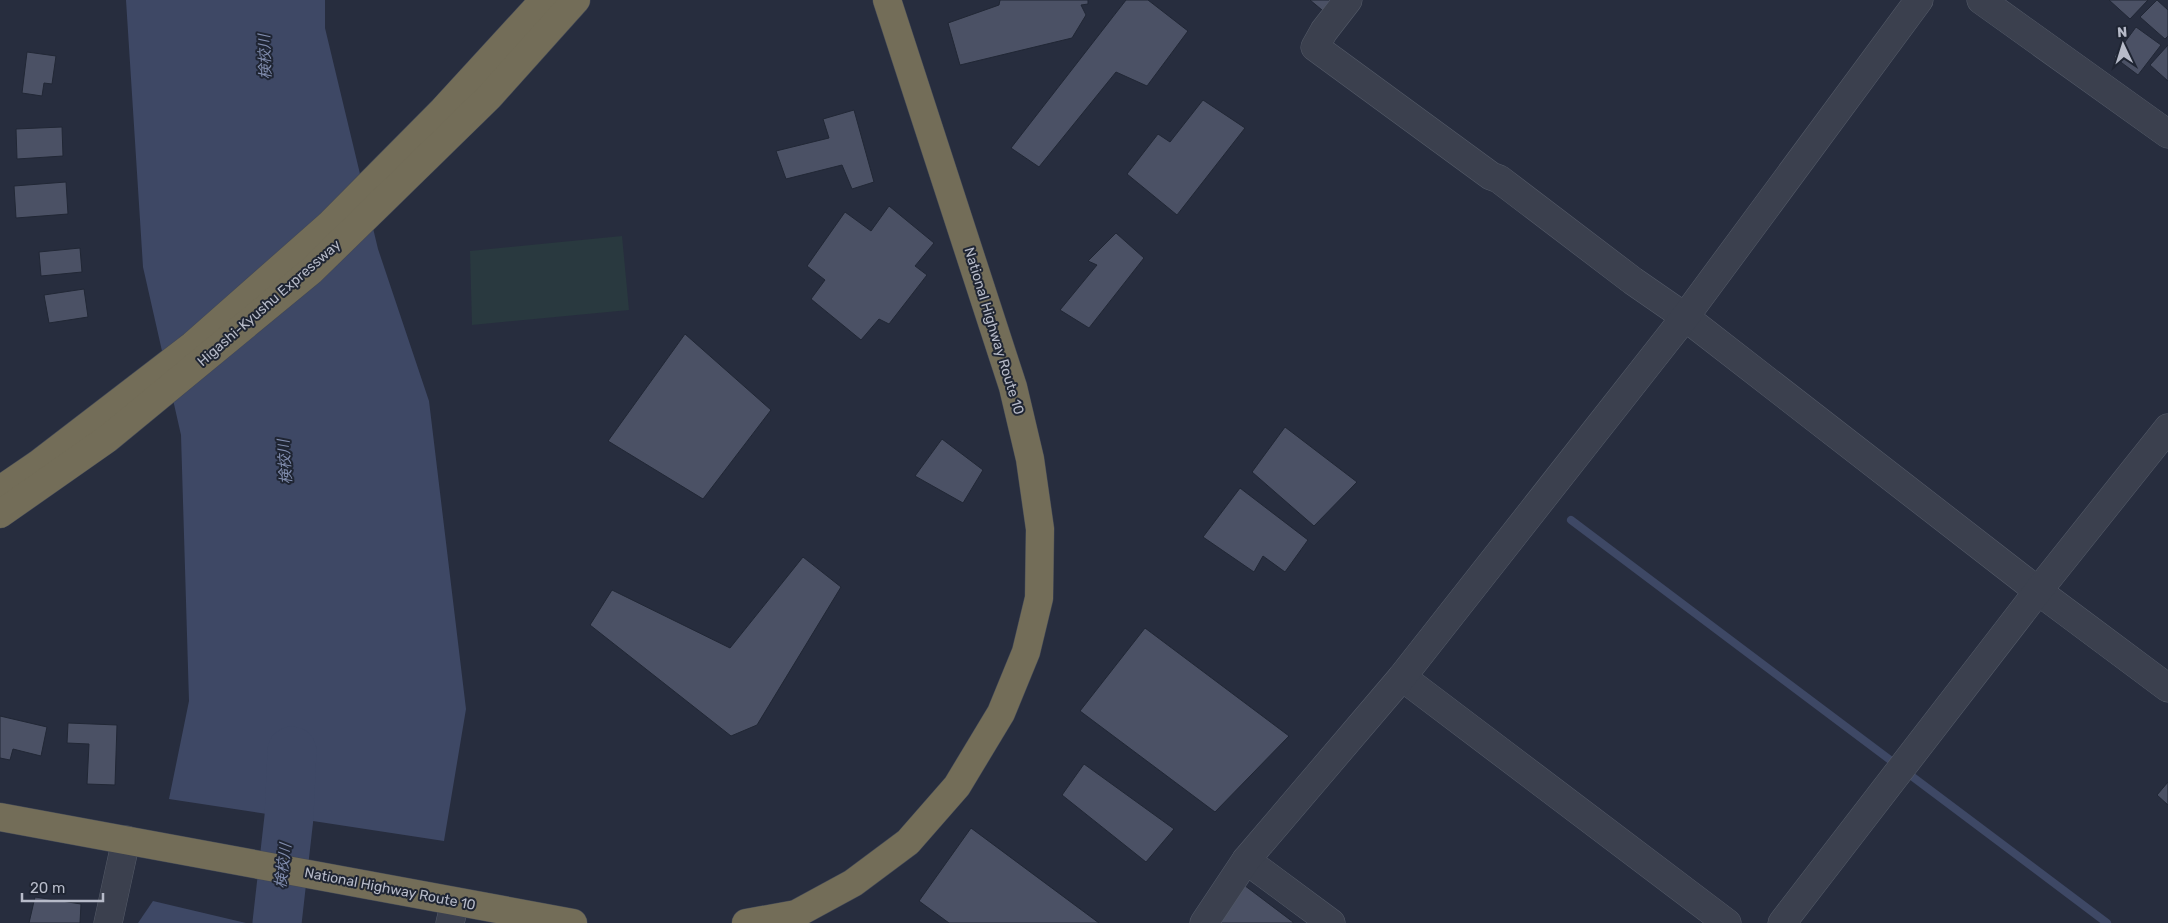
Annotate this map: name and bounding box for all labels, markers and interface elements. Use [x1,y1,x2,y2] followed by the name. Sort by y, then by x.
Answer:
[2098,20,2148,70] north arrow
[2117,24,2128,41] text: N
[255,32,275,80] water label: 検校川
[194,236,344,370] street label: Higashi-Kyushu Expressway
[960,245,1028,417] street label: National Highway Route 10
[274,437,296,485] water label: 検校川
[271,841,295,889] water label: 検校川
[303,864,477,914] street label: National Highway Route 10
[22,870,104,902] scale bar
[30,879,65,897] text: 20 m

